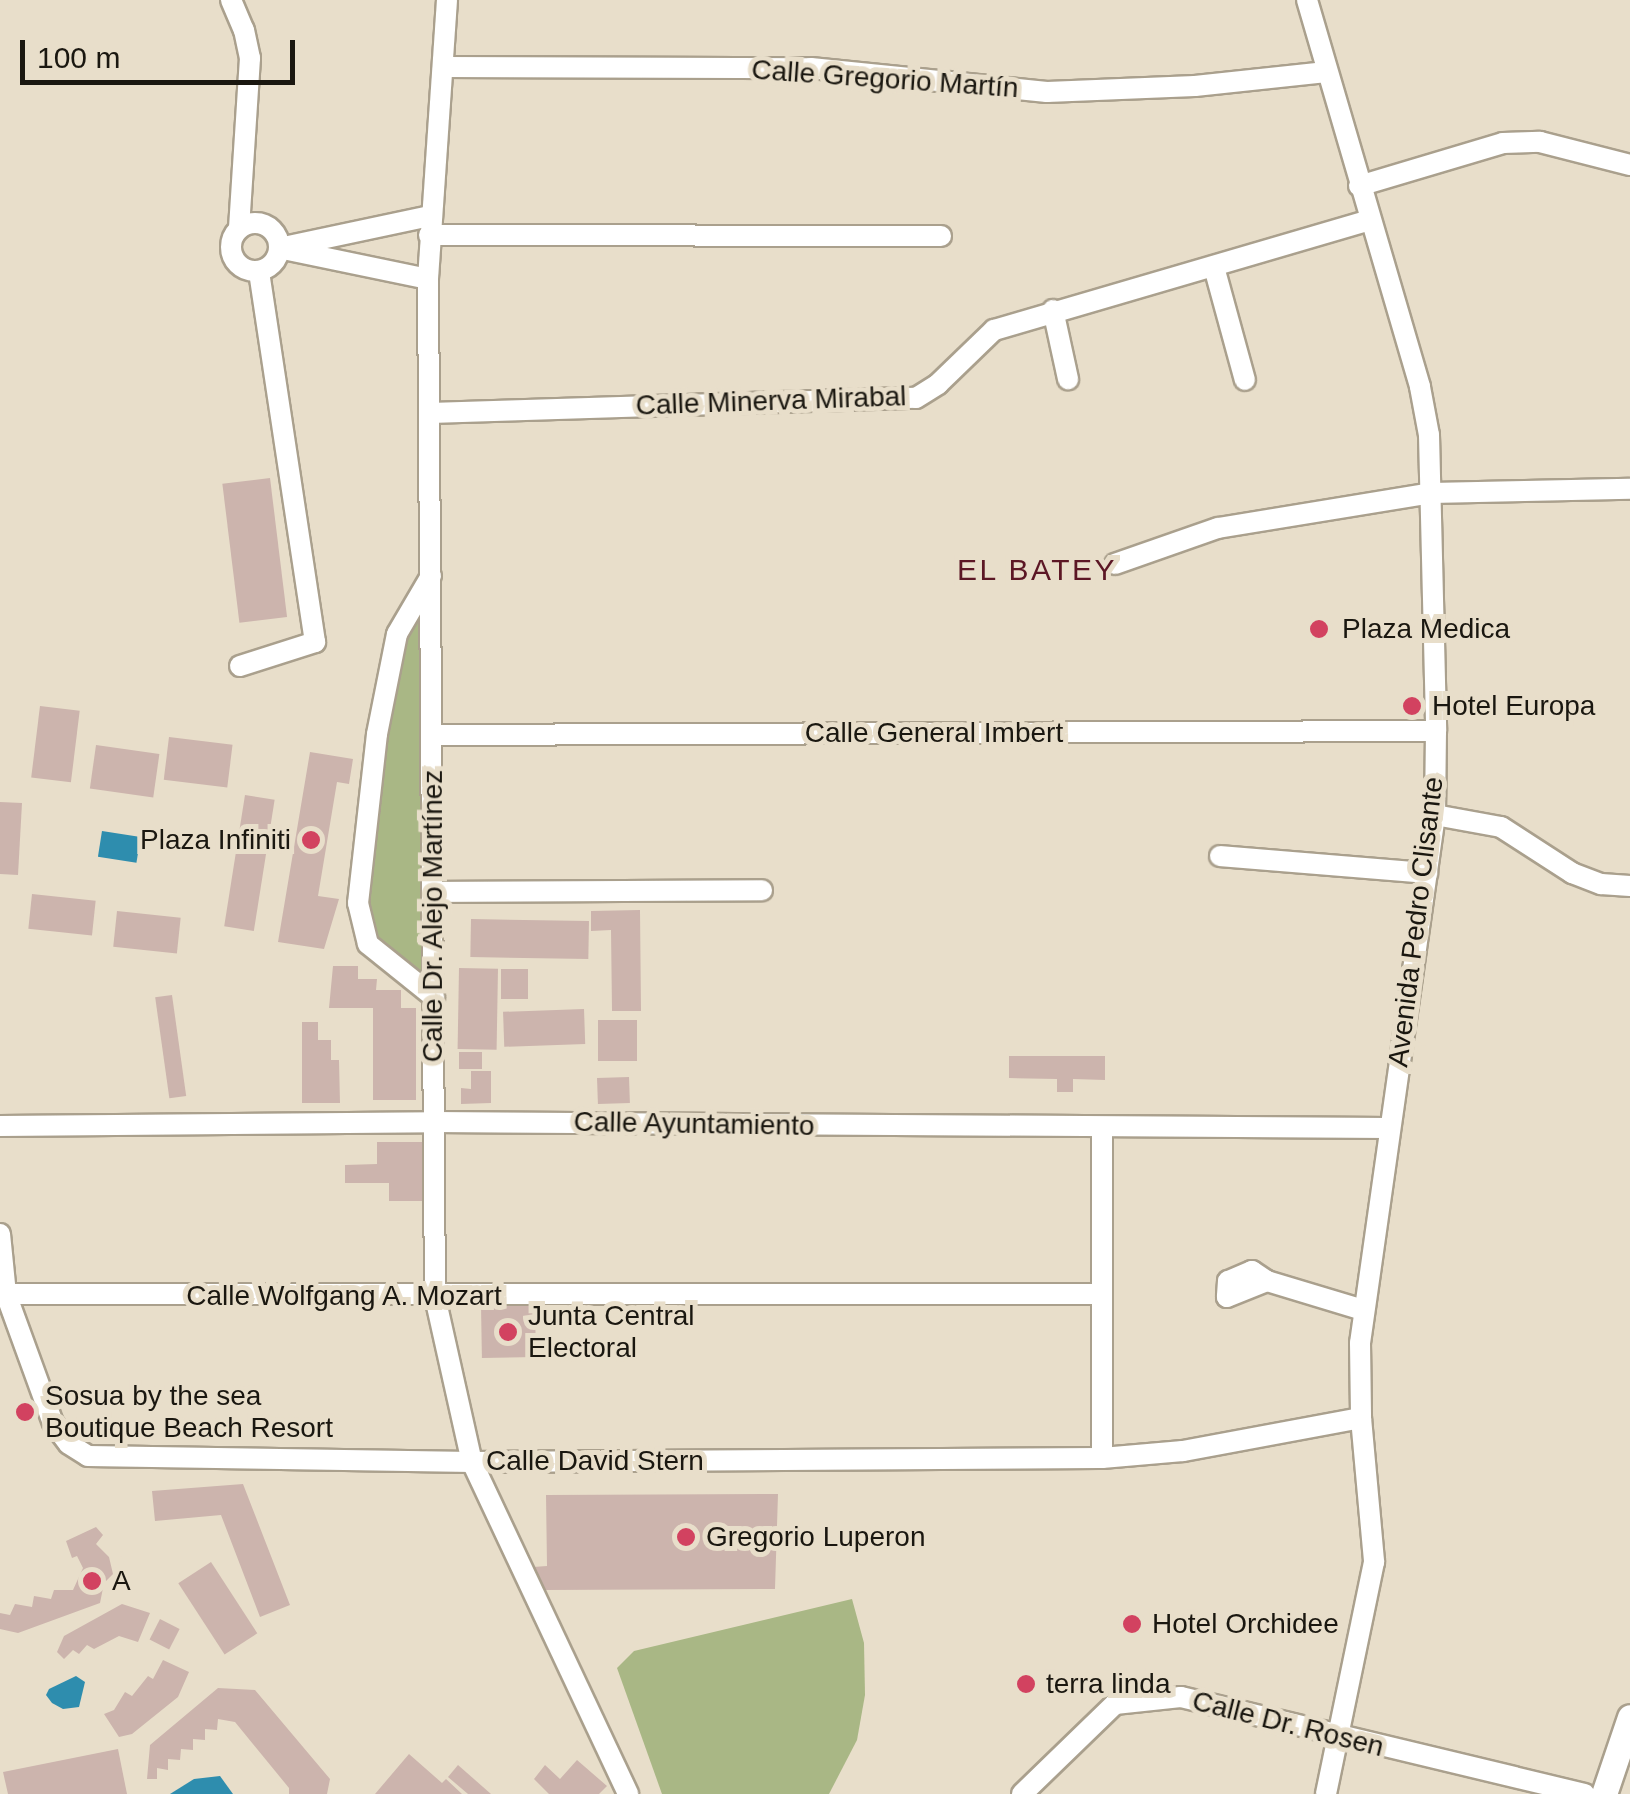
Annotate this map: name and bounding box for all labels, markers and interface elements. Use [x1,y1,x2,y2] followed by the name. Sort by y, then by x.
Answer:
[25,20,300,82] scale bar
[37,41,120,74] text: 100 m
[750,53,1020,105] street label: Calle Gregorio Martín
[635,379,907,423] street label: Calle Minerva Mirabal
[956,552,1118,588] district label: EL BATEY
[1342,612,1510,646] place label: Plaza Medica
[1306,616,1332,642] marker: Plaza Medica
[1432,689,1595,723] place label: Hotel Europa
[1401,695,1423,717] marker: Hotel Europa
[805,716,1063,750] street label: Calle General Imbert
[416,769,450,1063] street label: Calle Dr. Alejo Martínez
[1382,775,1450,1069] street label: Avenida Pedro Clisante
[140,823,291,857] place label: Plaza Infiniti
[300,829,322,851] marker: Plaza Infiniti
[573,1105,815,1143] street label: Calle Ayuntamiento
[186,1279,502,1313] street label: Calle Wolfgang A. Mozart
[528,1299,695,1365] place label: Junta Central Electoral
[497,1321,519,1343] marker: Junta Central Electoral
[45,1379,333,1445] place label: Sosua by the sea Boutique Beach Resort
[14,1401,36,1423] marker: Sosua by the sea Boutique Beach Resort
[486,1444,704,1478] street label: Calle David Stern
[706,1520,925,1554] place label: Gregorio Luperon
[675,1526,697,1548] marker: Gregorio Luperon
[112,1564,131,1598] place label: A
[81,1570,103,1592] marker: A
[1152,1607,1339,1641] place label: Hotel Orchidee
[1121,1613,1143,1635] marker: Hotel Orchidee
[1046,1667,1171,1701] place label: terra linda
[1015,1673,1037,1695] marker: terra linda
[1189,1684,1387,1764] street label: Calle Dr. Rosen

